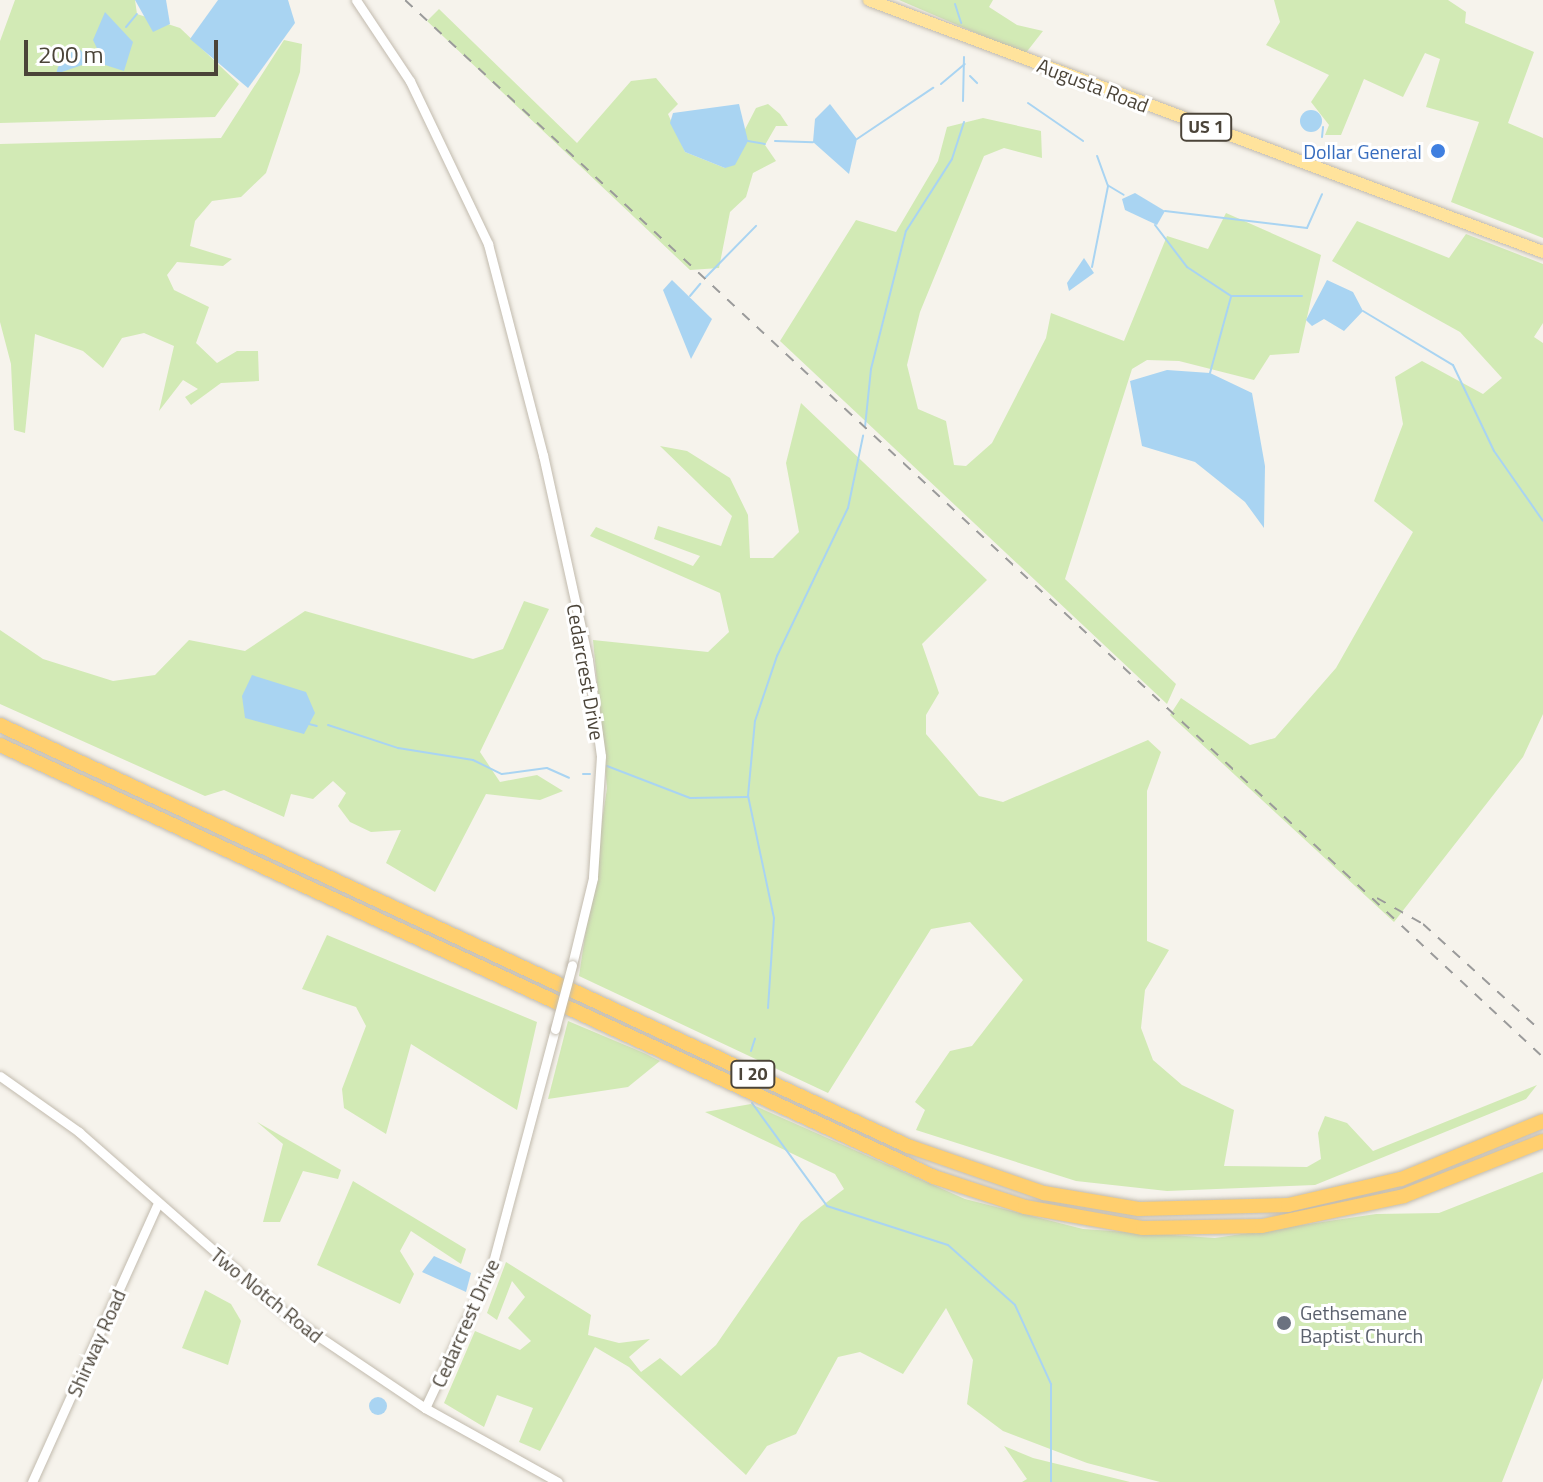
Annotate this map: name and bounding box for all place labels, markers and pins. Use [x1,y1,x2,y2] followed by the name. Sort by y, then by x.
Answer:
[1303,139,1422,163] place label: Dollar General
[1429,142,1447,160] marker: Dollar General
[1300,1300,1423,1347] place label: Gethsemane Baptist Church
[1275,1314,1293,1332] marker: Gethsemane Baptist Church

